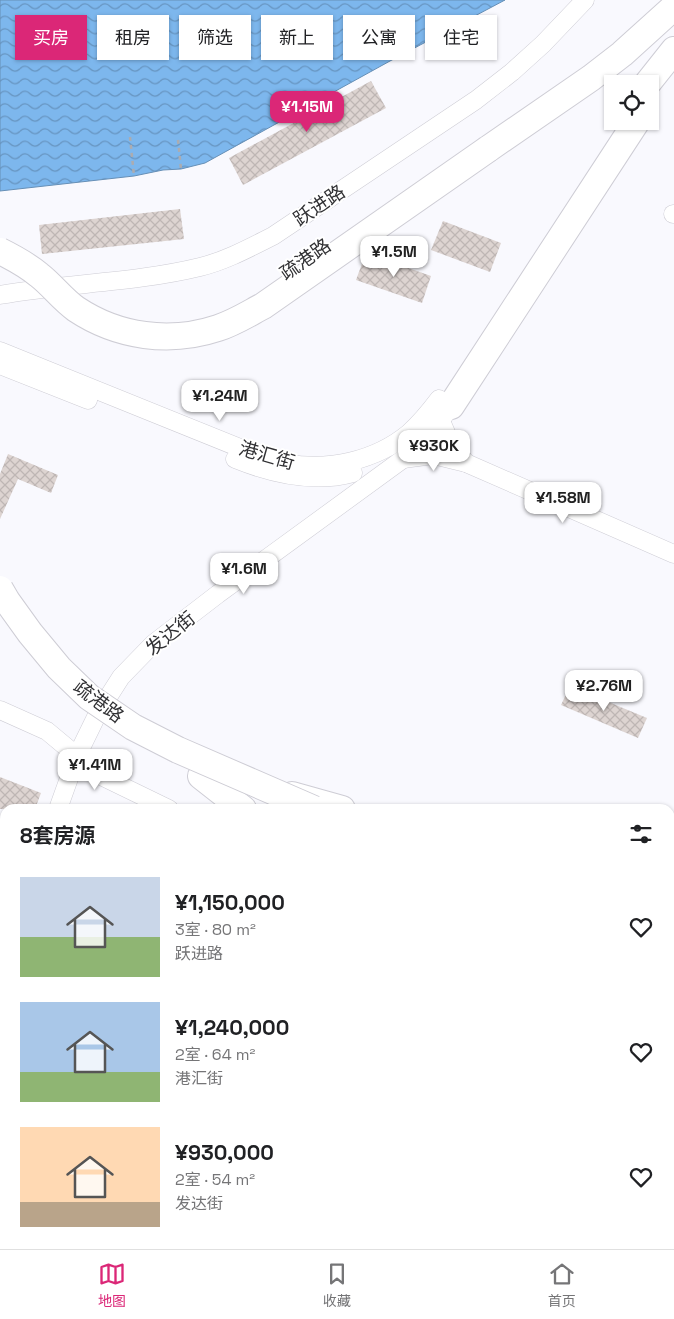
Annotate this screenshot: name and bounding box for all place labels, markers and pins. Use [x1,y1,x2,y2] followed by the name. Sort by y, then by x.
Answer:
[266,90,348,133] pin: ¥1.15M
[359,236,429,278] pin: ¥1.5M
[179,380,261,422] pin: ¥1.24M
[399,430,469,472] pin: ¥930K
[522,482,604,524] pin: ¥1.58M
[209,552,279,595] pin: ¥1.6M
[563,670,645,712] pin: ¥2.76M
[54,748,136,791] pin: ¥1.41M

